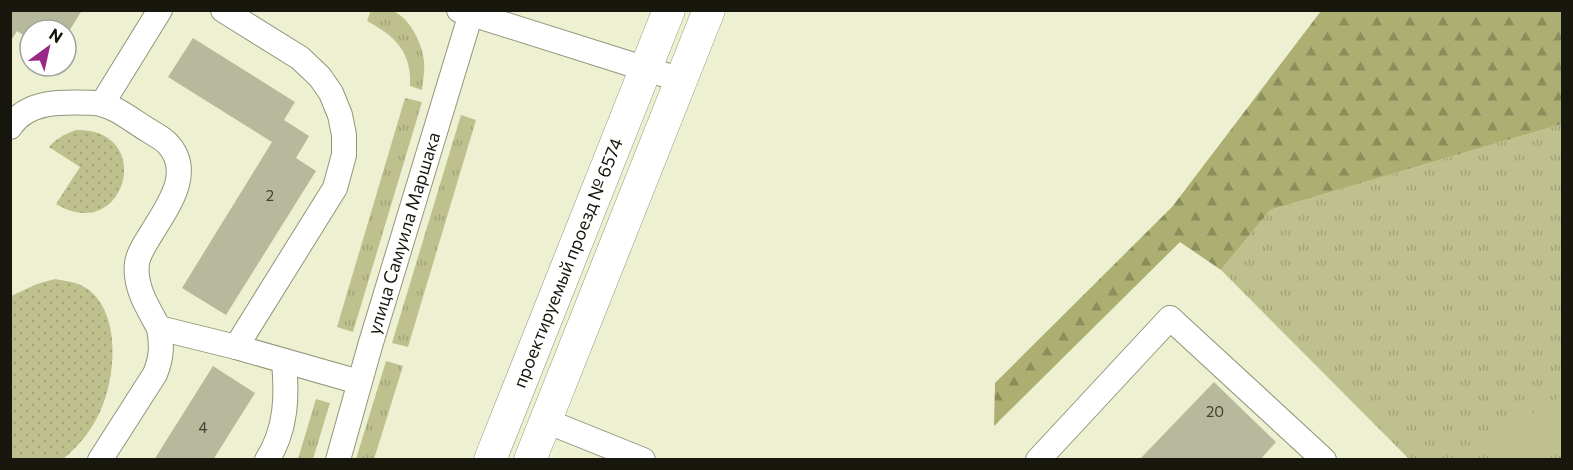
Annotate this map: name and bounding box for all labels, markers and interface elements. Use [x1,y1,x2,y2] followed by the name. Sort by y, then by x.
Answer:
[18,18,78,78] north arrow
[46,24,67,46] text: N
[362,129,444,337] street label: улица Самуила Маршака
[508,134,627,391] street label: проектируемый проезд № 6574
[266,186,274,204] house number: 2
[1206,402,1224,420] house number: 20
[199,418,208,436] house number: 4

